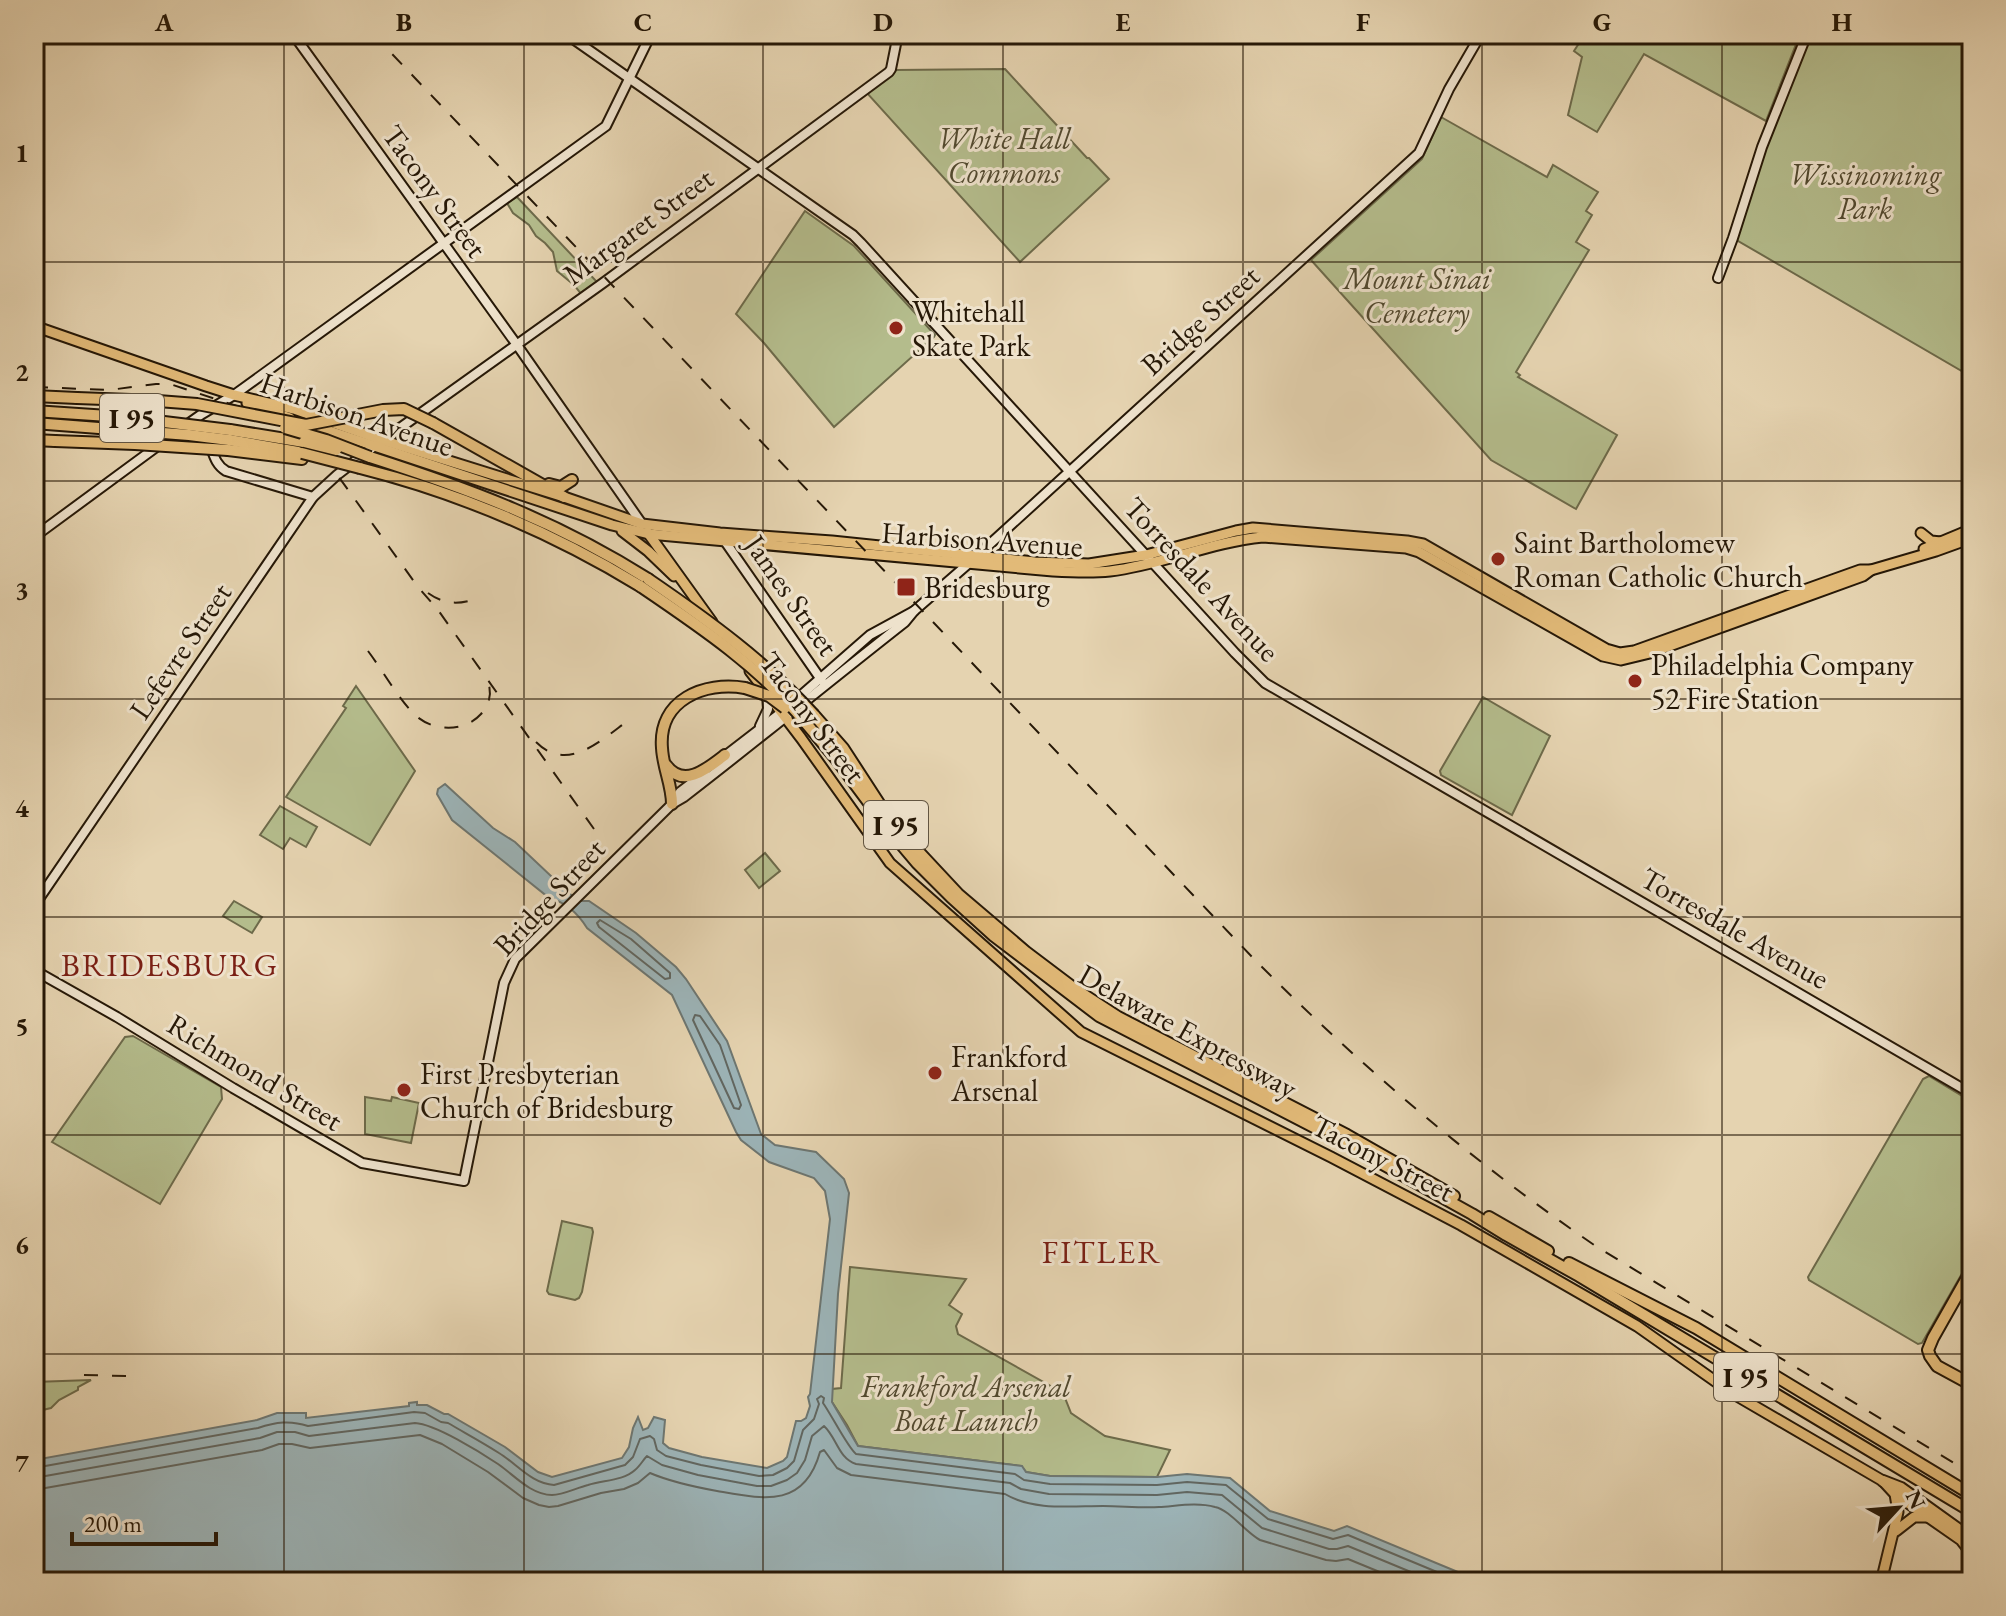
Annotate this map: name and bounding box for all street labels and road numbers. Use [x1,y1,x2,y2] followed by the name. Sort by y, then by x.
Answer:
[374,117,497,266] street label: Tacony Street
[555,158,721,294] street label: Margaret Street
[1132,256,1268,384] street label: Bridge Street
[255,363,459,465] street label: Harbison Avenue
[100,394,164,442] road number: I 95
[1116,488,1288,670] street label: Torresdale Avenue
[880,513,1084,565] street label: Harbison Avenue
[734,525,848,664] street label: James Street
[120,575,240,727] street label: Lefevre Street
[751,643,876,791] street label: Tacony Street
[864,801,928,849] road number: I 95
[485,830,614,964] street label: Bridge Street
[1634,858,1836,998] street label: Torresdale Avenue
[1072,955,1305,1108] street label: Delaware Expressway
[160,1004,350,1140] street label: Richmond Street
[1305,1105,1461,1211] street label: Tacony Street
[1714,1353,1778,1401] road number: I 95

